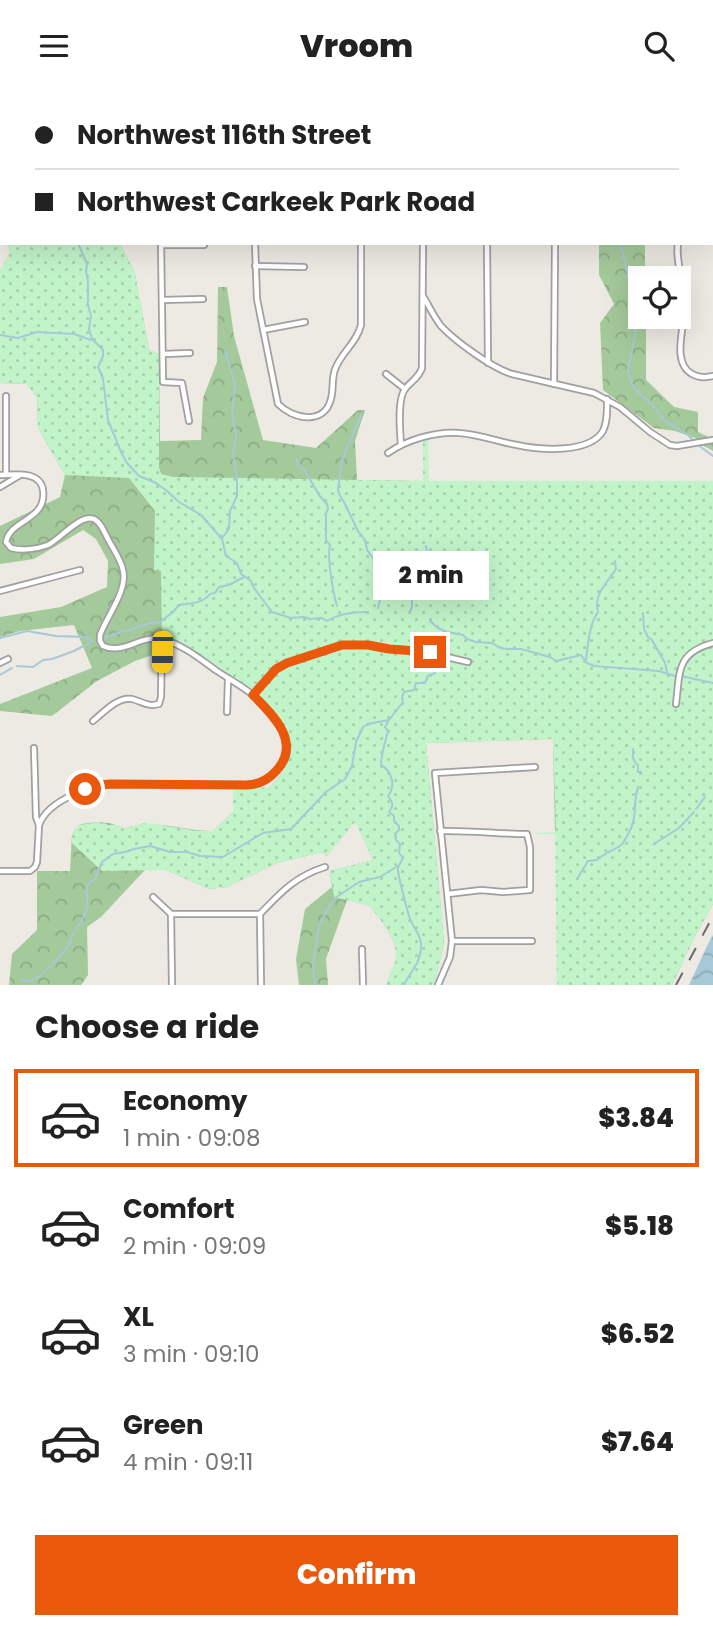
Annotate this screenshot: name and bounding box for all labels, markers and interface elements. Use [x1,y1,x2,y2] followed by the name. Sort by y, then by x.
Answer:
[300,23,413,68] text: Vroom
[35,27,73,65] icon: menu
[640,27,678,65] icon: search
[77,117,371,153] text: Northwest 116th Street
[77,184,475,220] text: Northwest Carkeek Park Road
[628,266,691,329] map controls
[628,266,691,329] button: locate
[372,551,488,599] callout: 2 min
[399,559,463,591] text: 2 min
[152,631,173,673] car
[414,636,446,668] route end
[69,773,101,805] route start
[35,1004,259,1049] text: Choose a ride
[123,1083,247,1119] text: Economy
[39,1087,102,1150] icon: car
[598,1100,674,1136] text: $3.84
[123,1122,261,1154] text: 1 min · 09:08
[123,1191,235,1227] text: Comfort
[39,1195,102,1258] icon: car
[605,1208,674,1244] text: $5.18
[123,1230,266,1262] text: 2 min · 09:09
[123,1299,154,1335] text: XL
[39,1303,102,1366] icon: car
[601,1316,674,1352] text: $6.52
[123,1338,260,1370] text: 3 min · 09:10
[123,1407,204,1443] text: Green
[39,1411,102,1474] icon: car
[601,1424,674,1460] text: $7.64
[123,1446,253,1478] text: 4 min · 09:11
[35,1535,678,1615] button: Confirm

